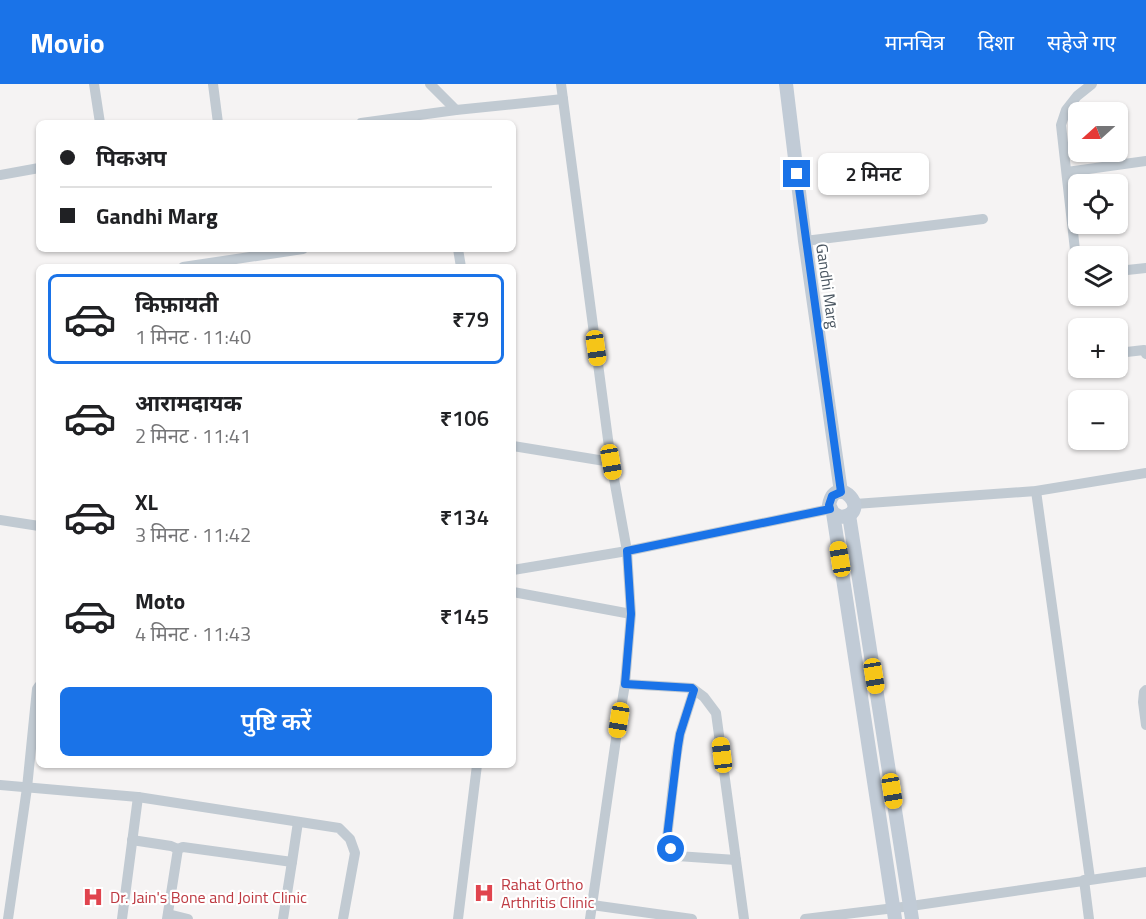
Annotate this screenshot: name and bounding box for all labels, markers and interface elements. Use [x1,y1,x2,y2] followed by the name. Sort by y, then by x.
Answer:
[30,21,105,64] text: Movio
[885,26,945,58] text: मानचित्र
[978,26,1014,58] text: दिशा
[1047,26,1116,58] text: सहेजे गए
[1068,102,1128,162] north arrow
[1068,102,1128,450] map controls
[96,141,167,175] text: पिकअप
[818,153,929,195] callout: 2 मिनट
[845,158,902,189] text: 2 मिनट
[783,160,810,187] route end
[1068,174,1128,234] button: locate
[96,199,218,233] text: Gandhi Marg
[810,242,846,330] street label: Gandhi Marg
[1068,246,1128,306] button: layers
[135,287,219,321] text: किफ़ायती
[63,292,117,346] icon: car
[452,302,489,336] text: ₹79
[1068,318,1128,378] button: +
[135,321,251,352] text: 1 मिनट · 11:40
[585,329,607,367] car
[135,386,242,420] text: आरामदायक
[1068,390,1128,450] button: −
[63,391,117,445] icon: car
[440,401,489,435] text: ₹106
[135,420,251,451] text: 2 मिनट · 11:41
[599,443,623,481] car
[135,485,158,519] text: XL
[63,490,117,544] icon: car
[440,500,489,534] text: ₹134
[135,519,251,550] text: 3 मिनट · 11:42
[828,540,852,578] car
[135,584,185,618] text: Moto
[63,589,117,643] icon: car
[440,599,489,633] text: ₹145
[135,618,251,649] text: 4 मिनट · 11:43
[862,657,886,695] car
[60,687,492,756] button: पुष्टि करें
[607,701,631,739] car
[711,736,733,774] car
[880,772,904,810] car
[657,835,684,862] route start
[501,872,594,914] place label: Rahat Ortho Arthritis Clinic
[472,881,496,905] hospital icon: Rahat Ortho Arthritis Clinic
[81,885,105,909] hospital icon: Dr. Jain's Bone and Joint Clinic
[110,885,307,909] place label: Dr. Jain's Bone and Joint Clinic

